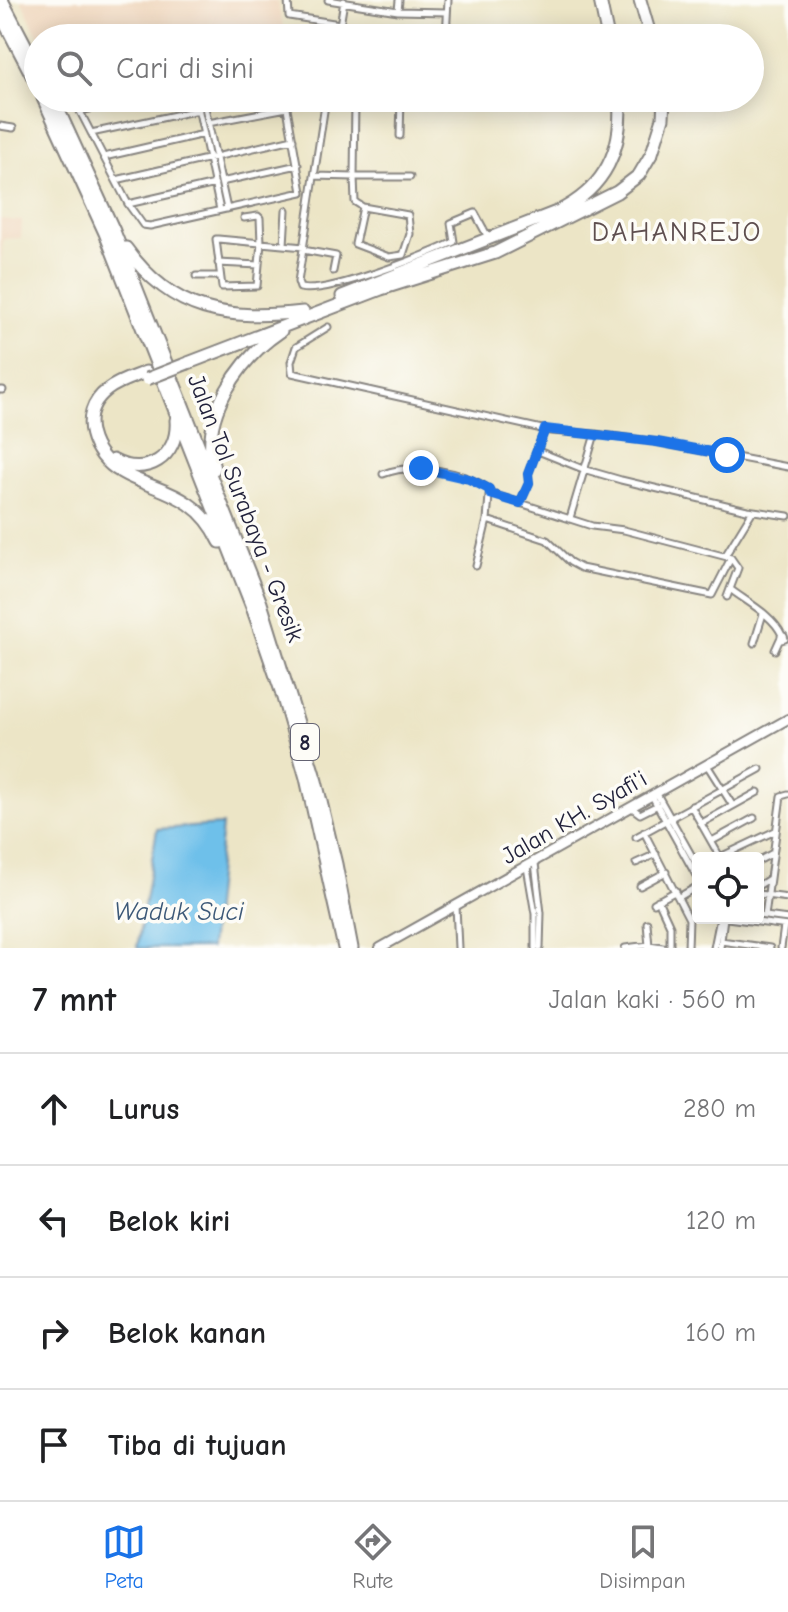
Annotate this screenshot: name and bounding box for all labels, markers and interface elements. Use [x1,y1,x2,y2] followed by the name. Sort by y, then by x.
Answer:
[24,24,764,112] search box
[52,46,96,90] icon: search
[116,51,254,86] text: Cari di sini
[591,216,763,248] district label: DAHANREJO
[182,370,310,646] street label: Jalan Tol Surabaya - Gresik
[709,437,745,473] route start
[403,450,439,486] route end
[291,724,319,760] road number: 8
[496,764,652,870] street label: Jalan KH. Syafi'i
[692,852,764,924] map controls
[692,852,764,924] button: locate
[114,897,245,927] water label: Waduk Suci
[32,980,116,1020] text: 7 mnt
[548,985,756,1015] text: Jalan kaki · 560 m
[32,1087,76,1131] icon: ahead
[108,1092,179,1127] text: Lurus
[683,1094,756,1124] text: 280 m
[32,1199,76,1243] icon: left
[108,1204,230,1239] text: Belok kiri
[686,1206,756,1236] text: 120 m
[32,1311,76,1355] icon: right
[108,1316,266,1351] text: Belok kanan
[686,1318,756,1348] text: 160 m
[32,1423,76,1467] icon: arrive
[108,1428,287,1463] text: Tiba di tujuan
[102,1520,146,1594] tab: Peta
[351,1520,395,1594] tab: Rute
[599,1520,686,1594] tab: Disimpan

